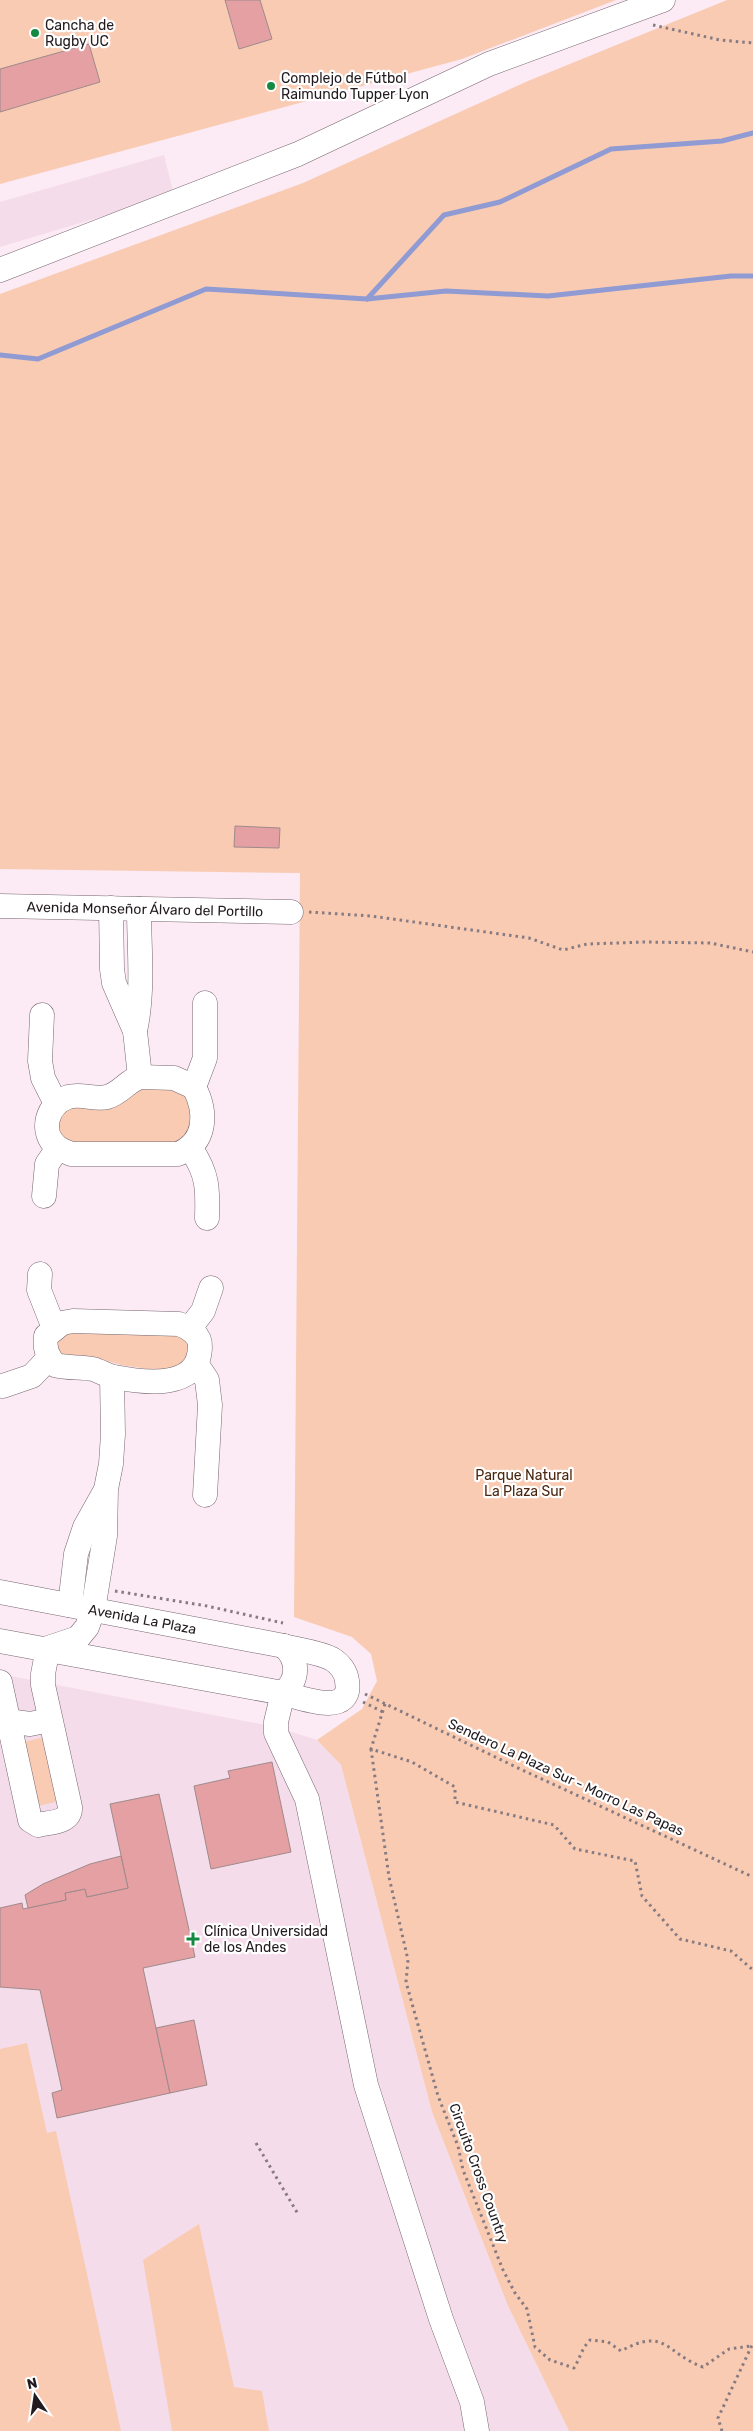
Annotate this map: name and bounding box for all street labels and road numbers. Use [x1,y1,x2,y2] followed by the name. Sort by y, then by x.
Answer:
[26,899,263,920] street label: Avenida Monseñor Álvaro del Portillo
[87,1601,198,1638] street label: Avenida La Plaza
[445,1715,686,1840] street label: Sendero La Plaza Sur - Morro Las Papas
[445,2101,512,2246] street label: Circuito Cross Country

